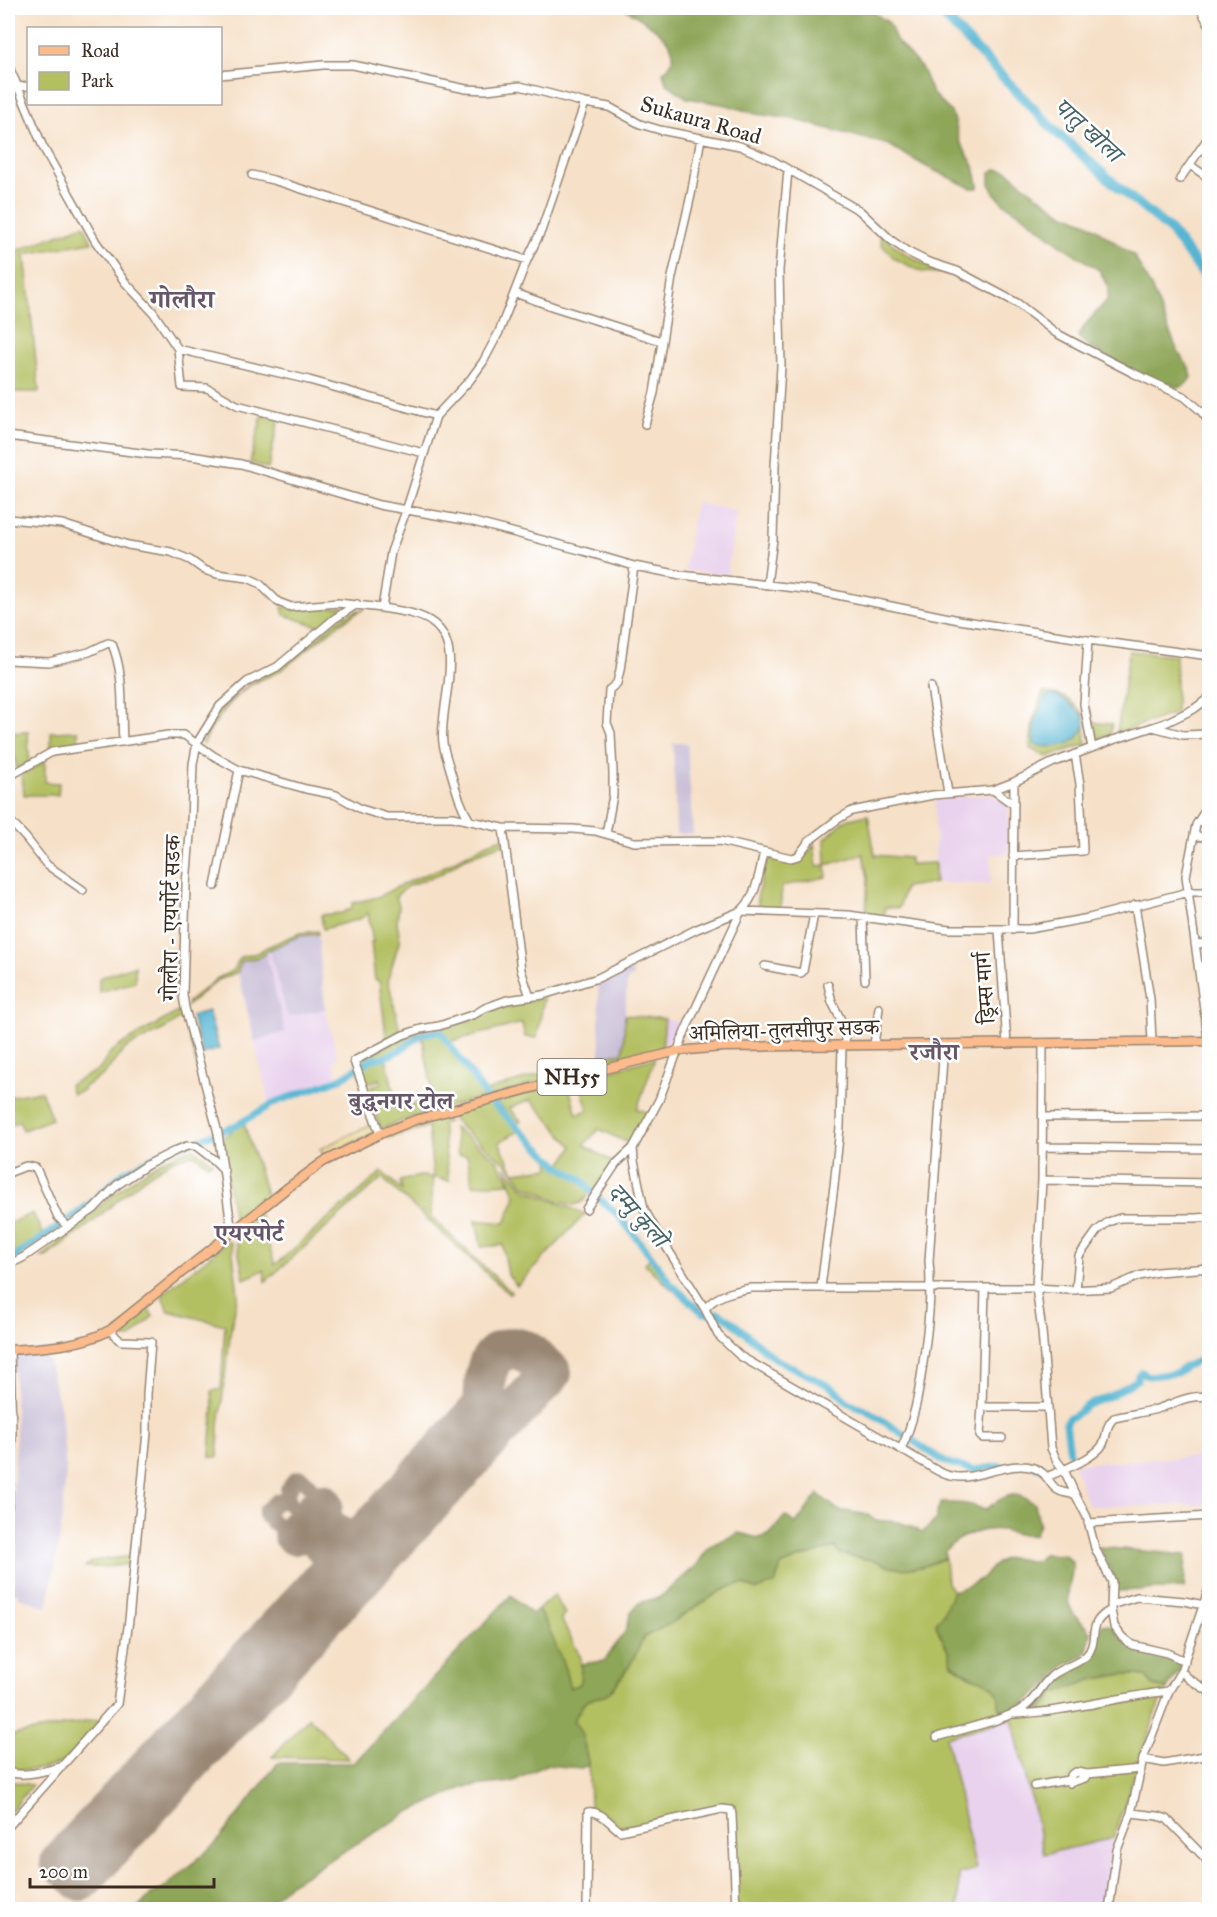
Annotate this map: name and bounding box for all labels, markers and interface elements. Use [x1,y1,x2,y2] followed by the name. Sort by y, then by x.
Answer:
[27,27,222,105] legend
[81,40,119,62] text: Road
[81,70,114,92] text: Park
[637,90,765,150] street label: Sukaura Road
[1048,92,1132,172] water label: पातु खोला
[148,283,216,315] district label: गोलौरा
[156,833,186,1002] street label: गोलौरा - एयर्पोर्ट सडक
[969,950,1001,1026] street label: ड्रिम्स मार्ग
[688,1013,881,1048] street label: अमिलिया-तुलसीपुर सडक
[907,1037,960,1067] district label: रजौरा
[538,1059,606,1095] road number: NH55
[347,1086,455,1116] district label: बुद्धनगर टोल
[602,1177,678,1257] water label: दम्मु कुलो
[213,1218,286,1248] district label: एयरपोर्ट
[30,1851,214,1889] scale bar
[39,1861,88,1883] text: 200 m

